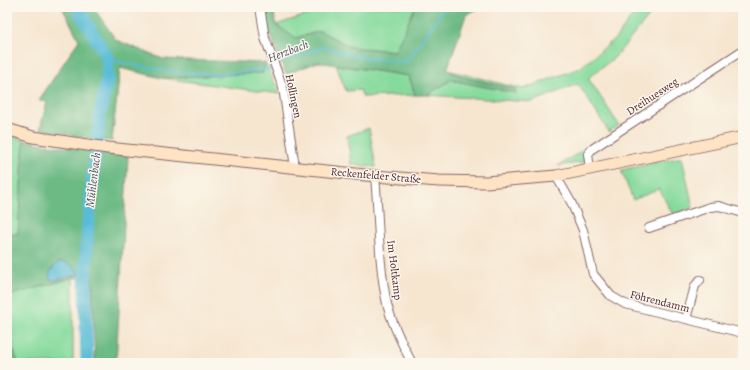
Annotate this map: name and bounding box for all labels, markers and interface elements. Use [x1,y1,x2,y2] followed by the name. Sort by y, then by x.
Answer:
[265,36,311,66] water label: Herzbach
[282,73,305,119] street label: Hollingen
[623,74,681,119] street label: Dreihuesweg
[82,151,104,209] water label: Mühlenbach
[330,164,422,187] street label: Reckenfelder Straße
[383,239,406,301] street label: Im Holtkamp
[629,287,691,316] street label: Föhrendamm

